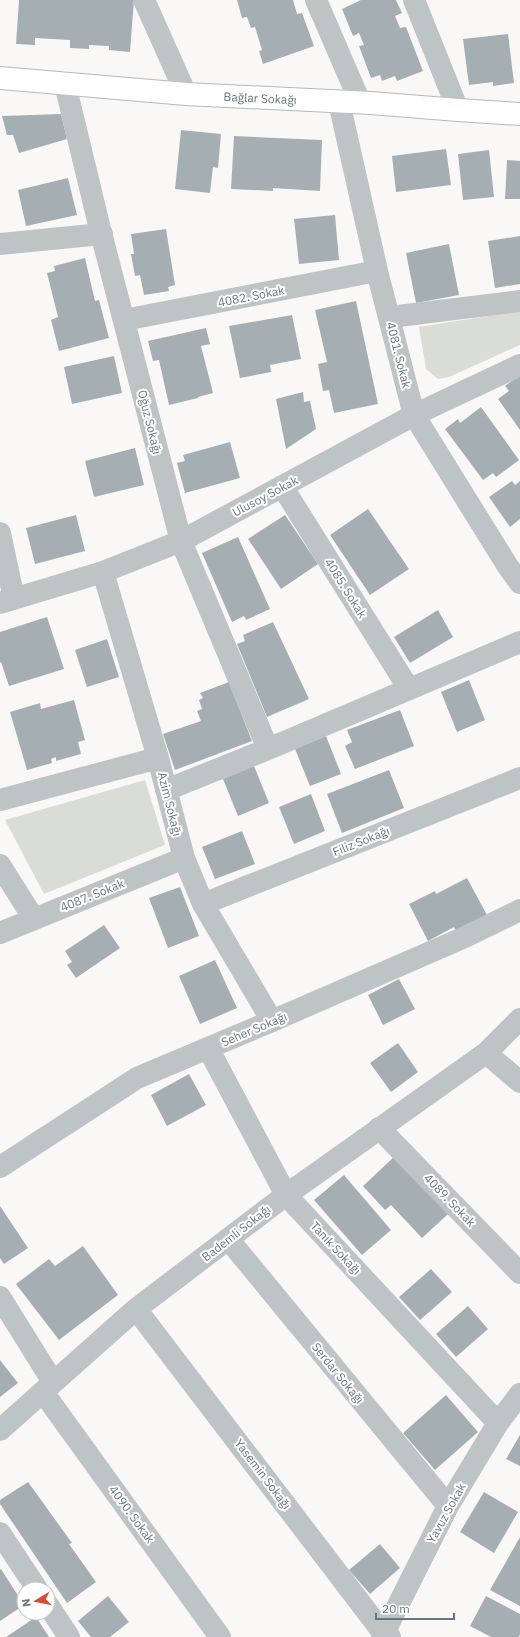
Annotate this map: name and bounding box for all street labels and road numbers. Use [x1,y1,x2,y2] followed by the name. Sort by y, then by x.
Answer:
[223,88,297,107] street label: Bağlar Sokağı
[216,282,286,310] street label: 4082. Sokak
[384,320,415,390] street label: 4081. Sokak
[135,388,165,456] street label: Oğuz Sokağı
[230,472,301,520] street label: Ulusoy Sokak
[322,555,371,621] street label: 4085. Sokak
[155,770,185,838] street label: Azim Sokağı
[330,823,392,859] street label: Filiz Sokağı
[58,875,127,915] street label: 4087. Sokak
[219,1008,289,1050] street label: Seher Sokağı
[421,1170,479,1230] street label: 4089. Sokak
[199,1202,273,1264] street label: Bademli Sokağı
[308,1218,364,1278] street label: Tanık Sokağı
[309,1339,367,1407] street label: Serdar Sokağı
[232,1436,294,1512] street label: Yasemin Sokağı
[423,1480,469,1546] street label: Yavuz Sokak
[106,1482,158,1546] street label: 4090. Sokak

